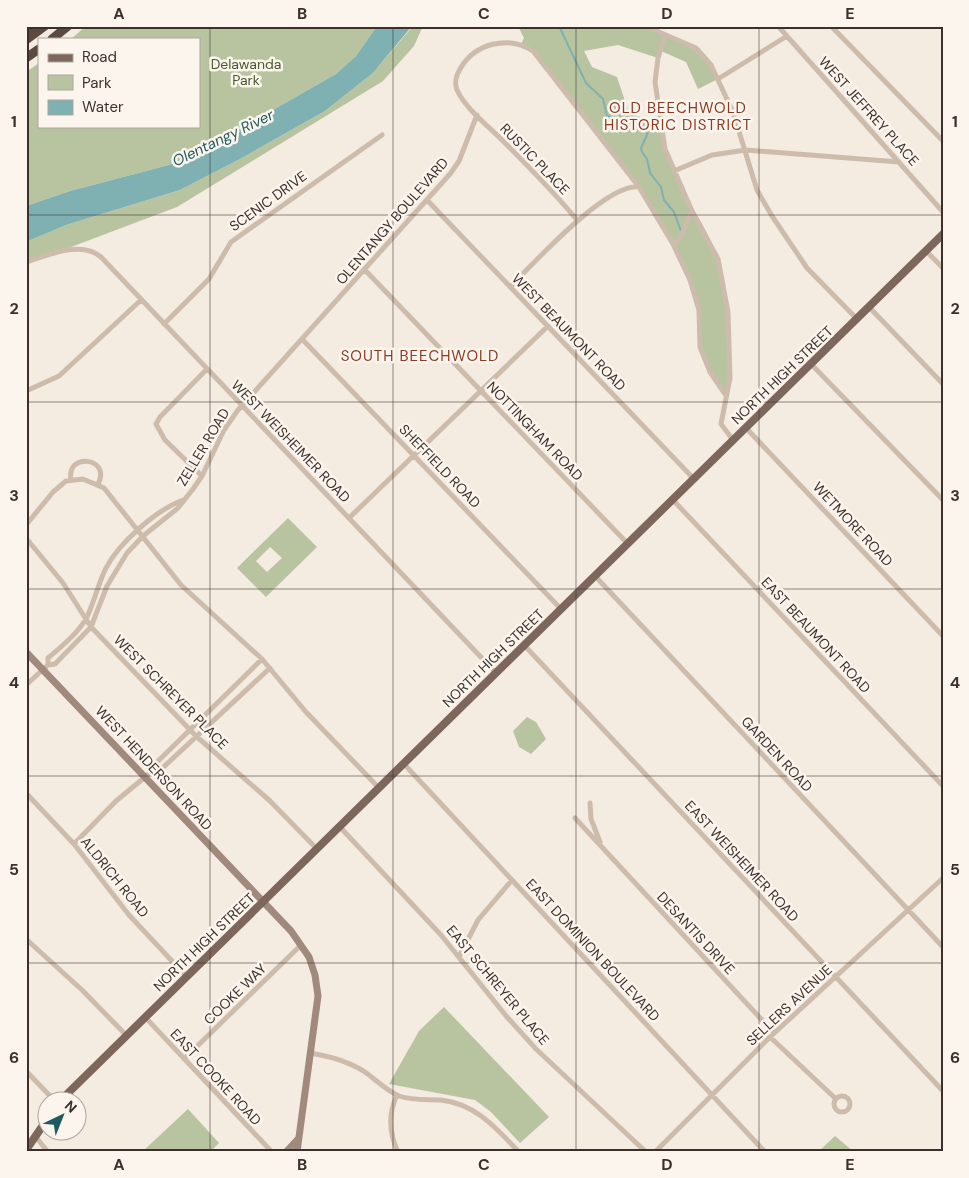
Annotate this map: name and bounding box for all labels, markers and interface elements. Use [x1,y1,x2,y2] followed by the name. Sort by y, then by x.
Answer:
[113,3,125,24] text: A
[297,3,307,24] text: B
[478,3,490,24] text: C
[661,3,673,24] text: D
[845,3,855,24] text: E
[38,38,200,128] legend
[82,47,117,67] text: Road
[815,53,923,170] street label: WEST JEFFREY PLACE
[211,55,281,89] park label: Delawanda Park
[82,73,112,93] text: Park
[82,97,124,117] text: Water
[604,98,752,135] district label: OLD BEECHWOLD HISTORIC DISTRICT
[169,105,277,171] water label: Olentangy River
[11,111,17,132] text: 1
[952,111,958,132] text: 1
[496,119,574,199] street label: RUSTIC PLACE
[332,154,452,288] street label: OLENTANGY BOULEVARD
[226,167,310,235] street label: SCENIC DRIVE
[508,269,630,395] street label: WEST BEAUMONT ROAD
[9,298,19,319] text: 2
[950,298,960,319] text: 2
[727,322,837,428] street label: NORTH HIGH STREET
[341,346,499,366] district label: SOUTH BEECHWOLD
[228,376,354,506] street label: WEST WEISHEIMER ROAD
[483,378,587,484] street label: NOTTINGHAM ROAD
[173,405,233,489] street label: ZELLER ROAD
[395,420,485,512] street label: SHEFFIELD ROAD
[809,478,897,570] street label: WETMORE ROAD
[9,485,19,506] text: 3
[950,485,960,506] text: 3
[757,573,875,697] street label: EAST BEAUMONT ROAD
[438,605,548,711] street label: NORTH HIGH STREET
[110,631,232,753] street label: WEST SCHREYER PLACE
[9,672,19,693] text: 4
[950,672,960,693] text: 4
[92,702,216,834] street label: WEST HENDERSON ROAD
[737,713,817,795] street label: GARDEN ROAD
[681,797,803,925] street label: EAST WEISHEIMER ROAD
[77,833,153,921] street label: ALDRICH ROAD
[9,859,19,880] text: 5
[950,859,960,880] text: 5
[522,875,664,1025] street label: EAST DOMINION BOULEVARD
[653,888,739,978] street label: DESANTIS DRIVE
[149,889,259,995] street label: NORTH HIGH STREET
[443,921,553,1049] street label: EAST SCHREYER PLACE
[200,960,270,1028] street label: COOKE WAY
[742,961,836,1049] street label: SELLERS AVENUE
[167,1025,265,1129] street label: EAST COOKE ROAD
[9,1047,19,1068] text: 6
[950,1047,960,1068] text: 6
[38,1090,88,1140] north arrow
[61,1096,81,1117] text: N
[113,1154,125,1175] text: A
[297,1154,307,1175] text: B
[478,1154,490,1175] text: C
[661,1154,673,1175] text: D
[845,1154,855,1175] text: E

